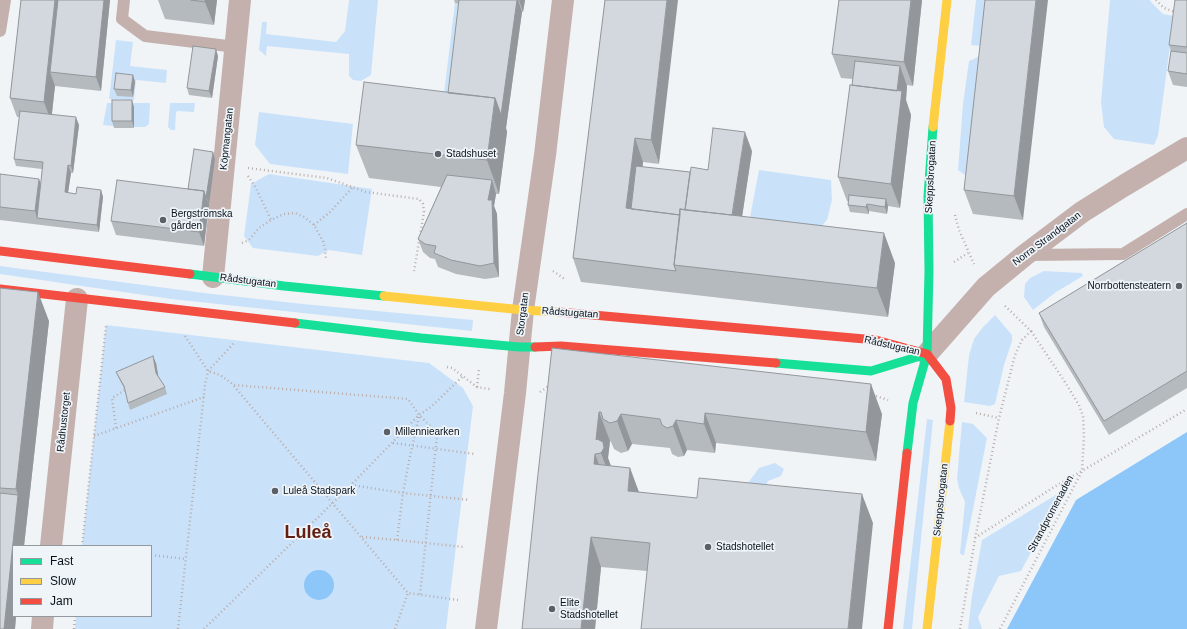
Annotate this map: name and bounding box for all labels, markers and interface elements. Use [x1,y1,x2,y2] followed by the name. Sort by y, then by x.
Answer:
[218,107,236,171] street label: Köpmangatan
[923,140,939,214] street label: Skeppsbrogatan
[446,148,496,160] place label: Stadshuset
[433,149,443,159] marker: Stadshuset
[171,208,233,232] place label: Bergströmska gården
[1011,209,1083,269] street label: Norra Strandgatan
[158,215,168,225] marker: Bergströmska gården
[219,272,277,290] street label: Rådstugatan
[1088,280,1171,292] place label: Norrbottensteatern
[1174,281,1184,291] marker: Norrbottensteatern
[514,292,532,336] street label: Storgatan
[541,305,599,321] street label: Rådstugatan
[863,334,921,358] street label: Rådstugatan
[55,392,73,452] street label: Rådhustorget
[395,426,459,438] place label: Millenniearken
[382,427,392,437] marker: Millenniearken
[931,463,951,537] street label: Skeppsbrogatan
[1026,473,1076,555] street label: Strandpromenaden
[283,485,355,497] place label: Luleå Stadspark
[270,486,280,496] marker: Luleå Stadspark
[284,522,332,544] district label: Luleå
[716,541,774,553] place label: Stadshotellet
[703,542,713,552] marker: Stadshotellet
[12,545,152,617] legend
[50,554,73,568] text: Fast
[50,574,76,588] text: Slow
[50,594,73,608] text: Jam
[560,597,618,620] place label: Elite Stadshotellet
[547,604,557,614] marker: Elite Stadshotellet

